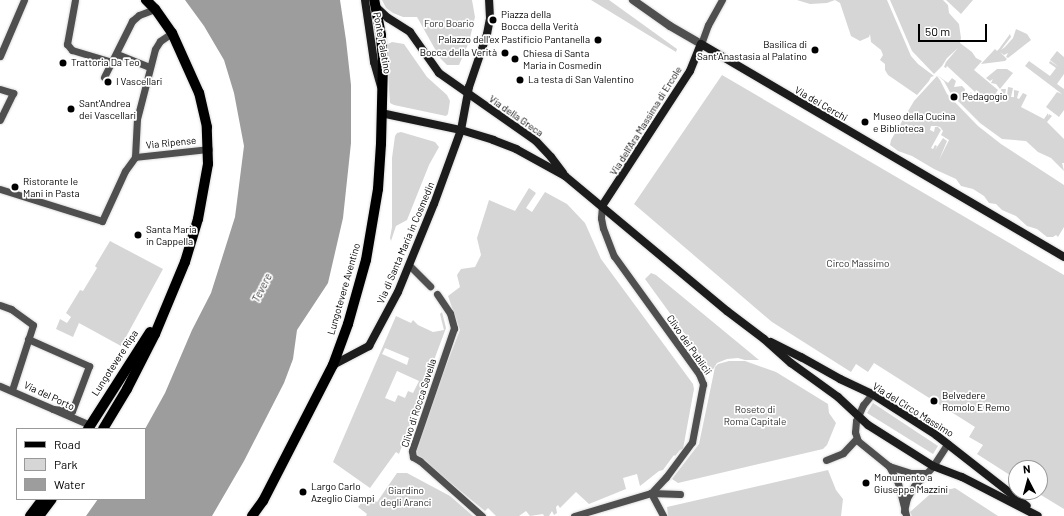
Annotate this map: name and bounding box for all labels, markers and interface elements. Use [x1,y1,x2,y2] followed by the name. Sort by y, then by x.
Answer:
[501,8,578,32] place label: Piazza della Bocca della Verità
[371,11,393,75] street label: Ponte Palatino
[488,15,498,25] marker: Piazza della Bocca della Verità
[920,16,989,42] scale bar
[424,18,474,30] park label: Foro Boario
[925,24,950,38] text: 50 m
[438,34,590,46] place label: Palazzo dell'ex Pastificio Pantanella
[593,35,603,45] marker: Palazzo dell'ex Pastificio Pantanella
[697,38,807,62] place label: Basilica di Sant'Anastasia al Palatino
[810,45,820,55] marker: Basilica di Sant'Anastasia al Palatino
[420,47,497,59] place label: Bocca della Verità
[523,47,602,70] place label: Chiesa di Santa Maria in Cosmedin
[500,48,510,58] marker: Bocca della Verità
[510,54,520,64] marker: Chiesa di Santa Maria in Cosmedin
[71,57,140,69] place label: Trattoria Da Teo
[58,58,68,68] marker: Trattoria Da Teo
[608,64,684,178] street label: Via dell'Ara Massima di Ercole
[528,74,634,86] place label: La testa di San Valentino
[515,75,525,85] marker: La testa di San Valentino
[116,76,162,88] place label: I Vascellari
[103,77,113,87] marker: I Vascellari
[792,84,850,124] street label: Via dei Cerchi
[962,91,1008,103] place label: Pedagogio
[949,92,959,102] marker: Pedagogio
[487,93,545,139] street label: Via della Greca
[79,97,136,120] place label: Sant'Andrea dei Vascellari
[66,104,76,114] marker: Sant'Andrea dei Vascellari
[873,110,955,134] place label: Museo della Cucina e Biblioteca
[860,117,870,127] marker: Museo della Cucina e Biblioteca
[145,134,197,152] street label: Via Ripense
[23,175,80,198] place label: Ristorante le Mani in Pasta
[375,180,437,306] street label: Via di Santa Maria in Cosmedin
[10,182,20,192] marker: Ristorante le Mani in Pasta
[146,223,197,246] place label: Santa Maria in Cappella
[133,230,143,240] marker: Santa Maria in Cappella
[325,242,363,336] street label: Lungotevere Aventino
[827,258,889,270] park label: Circo Massimo
[249,271,275,305] water label: Tevere
[664,313,714,377] street label: Clivo dei Publicii
[89,328,141,398] street label: Lungotevere Ripa
[399,357,439,449] street label: Clivo di Rocca Savella
[22,379,76,413] street label: Via del Porto
[870,380,956,440] street label: Via del Circo Massimo
[942,389,1010,412] place label: Belvedere Romolo E Remo
[929,396,939,406] marker: Belvedere Romolo E Remo
[724,403,786,426] park label: Roseto di Roma Capitale
[16,428,146,500] legend
[54,437,81,451] text: Road
[54,457,78,471] text: Park
[1008,460,1048,500] north arrow
[1022,462,1031,475] text: N
[874,471,948,494] place label: Monumento a Giuseppe Mazzini
[54,477,85,491] text: Water
[861,478,871,488] marker: Monumento a Giuseppe Mazzini
[311,480,375,504] place label: Largo Carlo Azeglio Ciampi
[381,484,431,508] park label: Giardino degli Aranci
[298,487,308,497] marker: Largo Carlo Azeglio Ciampi

